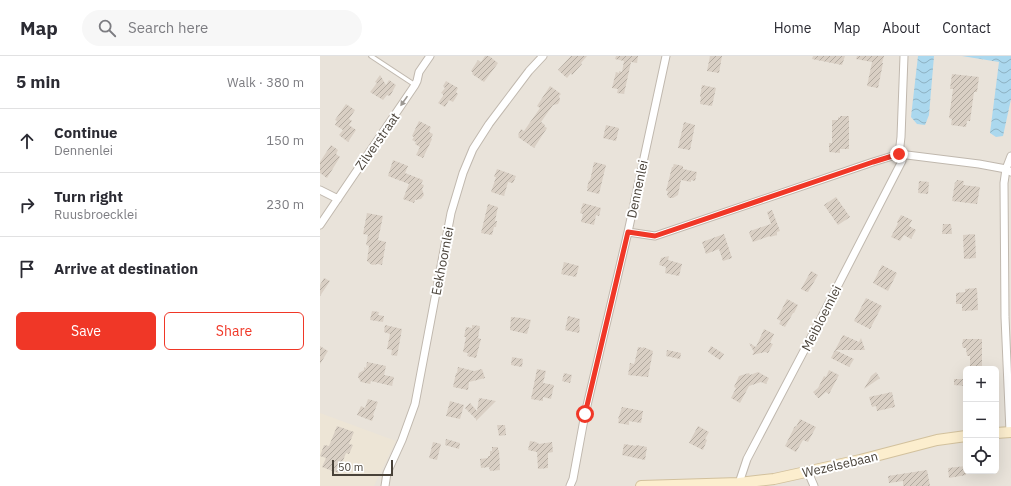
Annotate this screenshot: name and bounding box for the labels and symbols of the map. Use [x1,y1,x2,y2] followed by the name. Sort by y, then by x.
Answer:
[400,96,408,107] one-way arrow
[351,109,403,173] street label: Zilverstraat
[890,145,908,163] route end
[623,158,652,220] street label: Dennenlei
[428,225,457,297] street label: Eekhoornlei
[798,282,845,354] street label: Meibloemlei
[576,405,594,423] route start
[801,448,880,481] street label: Wezelsebaan
[332,458,393,477] scale bar

